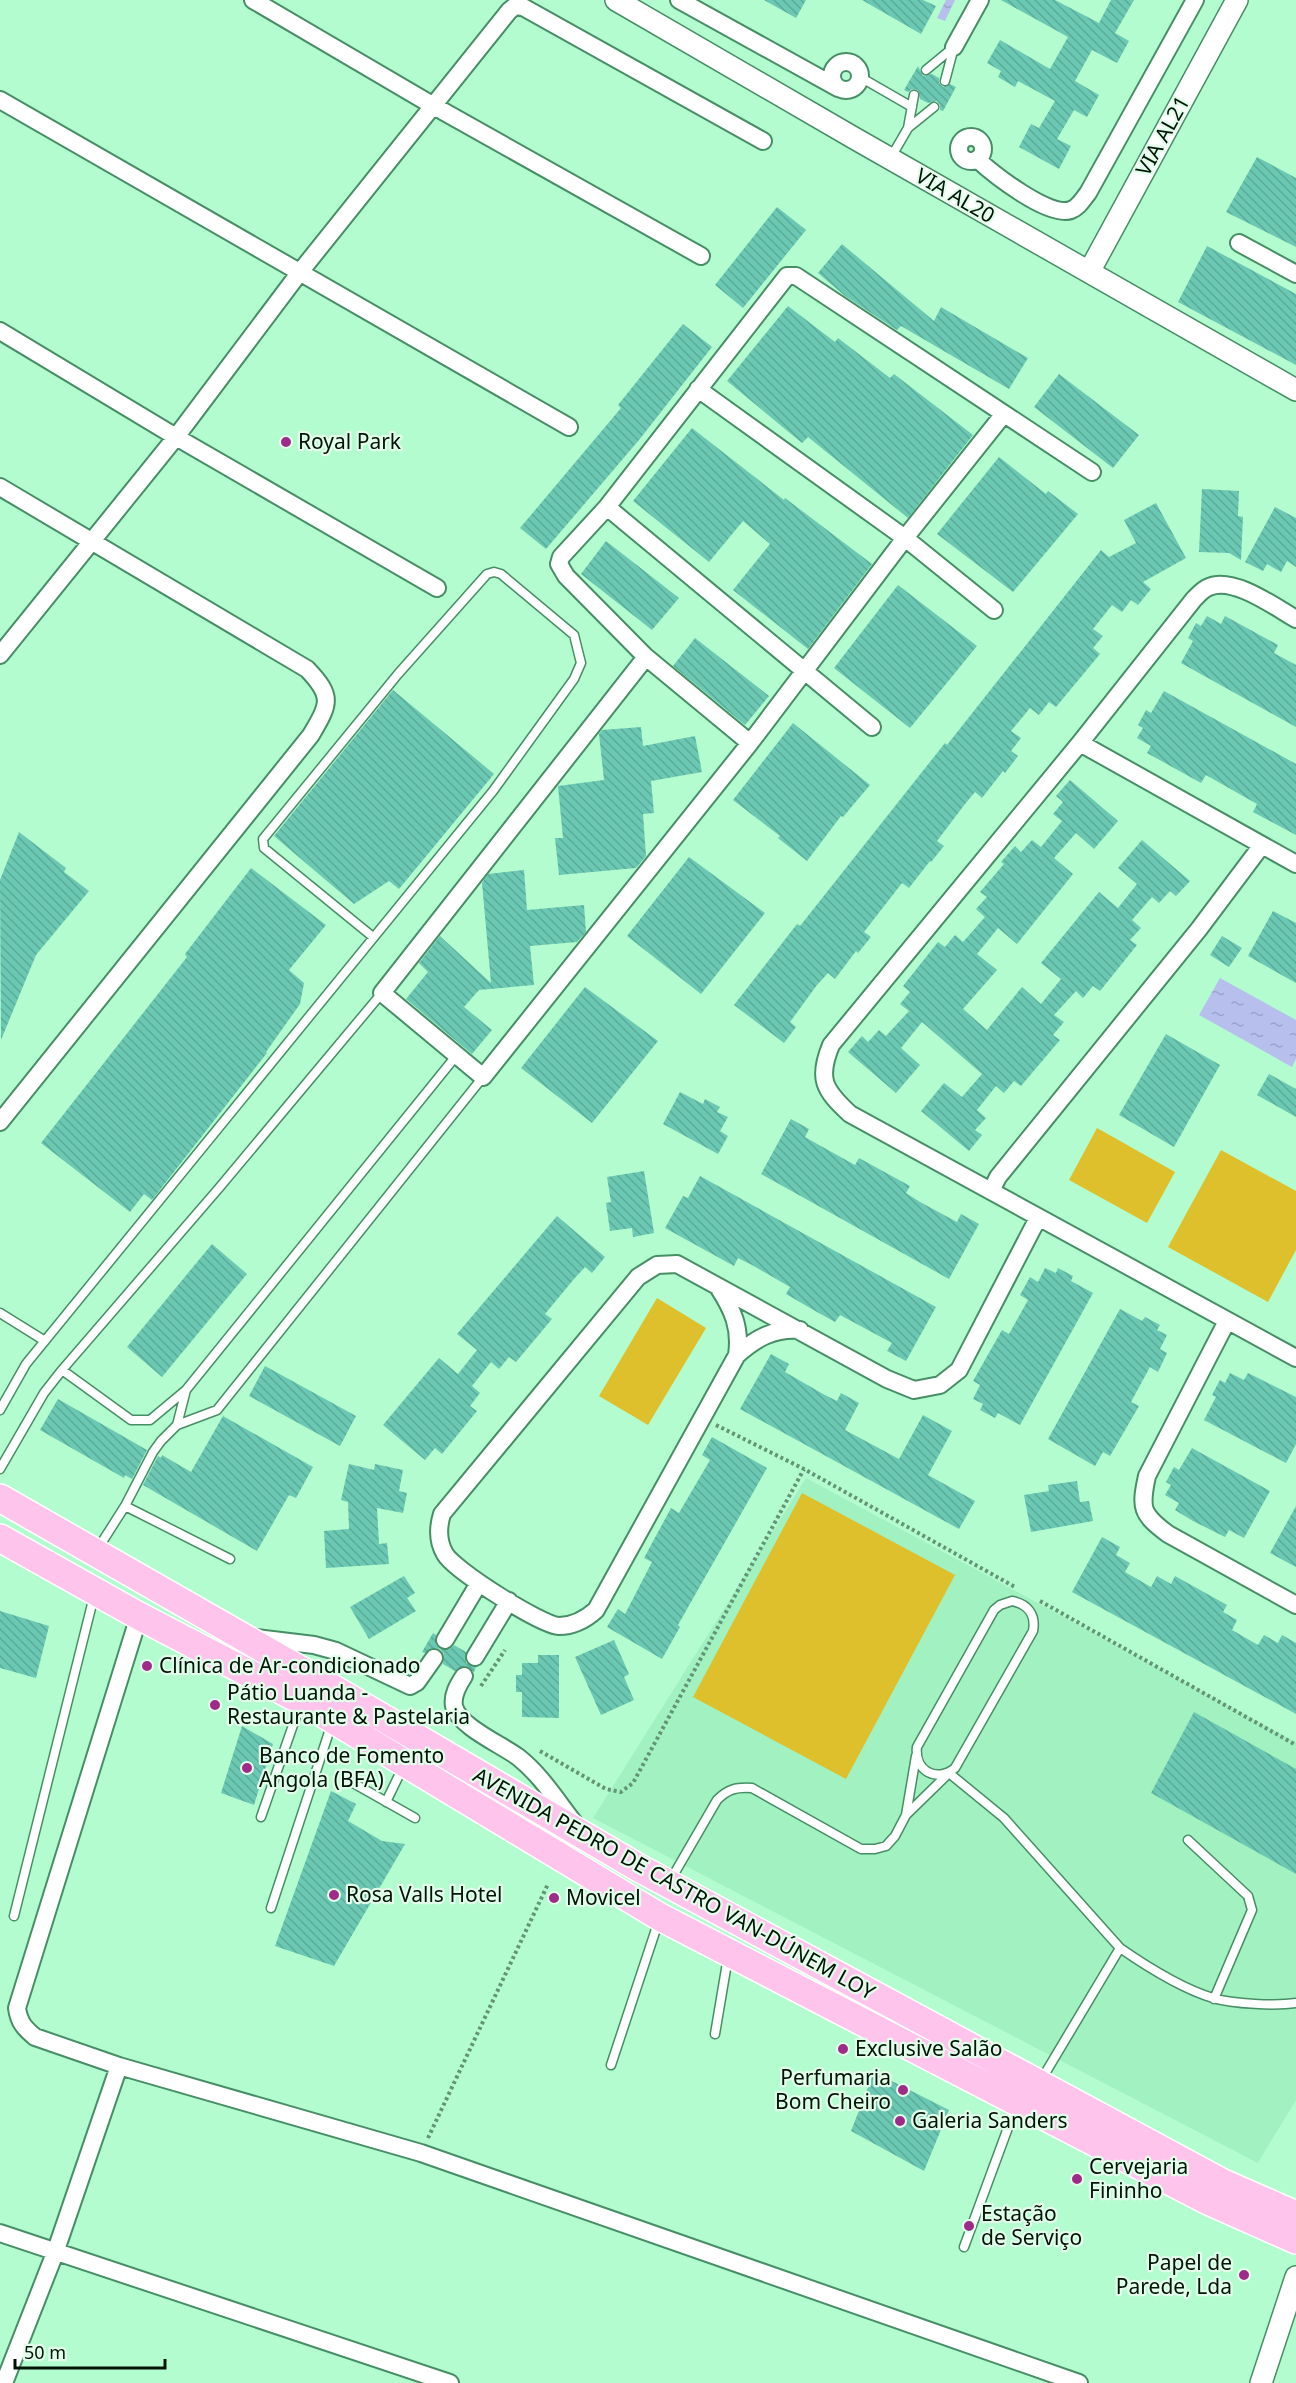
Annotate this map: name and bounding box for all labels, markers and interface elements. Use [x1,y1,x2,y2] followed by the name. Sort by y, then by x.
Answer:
[1129,91,1195,180] street label: VIA AL21
[911,161,1000,229] street label: VIA AL20
[298,427,402,455] place label: Royal Park
[279,435,293,449] marker: Royal Park
[159,1651,421,1679] place label: Clínica de Ar-condicionado
[140,1659,154,1673] marker: Clínica de Ar-condicionado
[227,1678,470,1730] place label: Pátio Luanda - Restaurante & Pastelaria
[208,1698,222,1712] marker: Pátio Luanda - Restaurante & Pastelaria
[259,1741,444,1793] place label: Banco de Fomento Angola (BFA)
[240,1761,254,1775] marker: Banco de Fomento Angola (BFA)
[469,1761,880,2006] street label: AVENIDA PEDRO DE CASTRO VAN-DÚNEM LOY
[346,1880,503,1908] place label: Rosa Valls Hotel
[566,1883,641,1911] place label: Movicel
[327,1888,341,1902] marker: Rosa Valls Hotel
[547,1891,561,1905] marker: Movicel
[855,2034,1003,2062] place label: Exclusive Salão
[836,2042,850,2056] marker: Exclusive Salão
[775,2063,891,2115] place label: Perfumaria Bom Cheiro
[896,2083,910,2097] marker: Perfumaria Bom Cheiro
[912,2106,1067,2134] place label: Galeria Sanders
[893,2114,907,2128] marker: Galeria Sanders
[1089,2152,1188,2204] place label: Cervejaria Fininho
[1070,2172,1084,2186] marker: Cervejaria Fininho
[981,2199,1082,2251] place label: Estação de Serviço
[962,2219,976,2233] marker: Estação de Serviço
[1116,2248,1232,2300] place label: Papel de Parede, Lda
[1237,2268,1251,2282] marker: Papel de Parede, Lda
[15,2332,165,2370] scale bar
[24,2340,66,2364] text: 50 m

